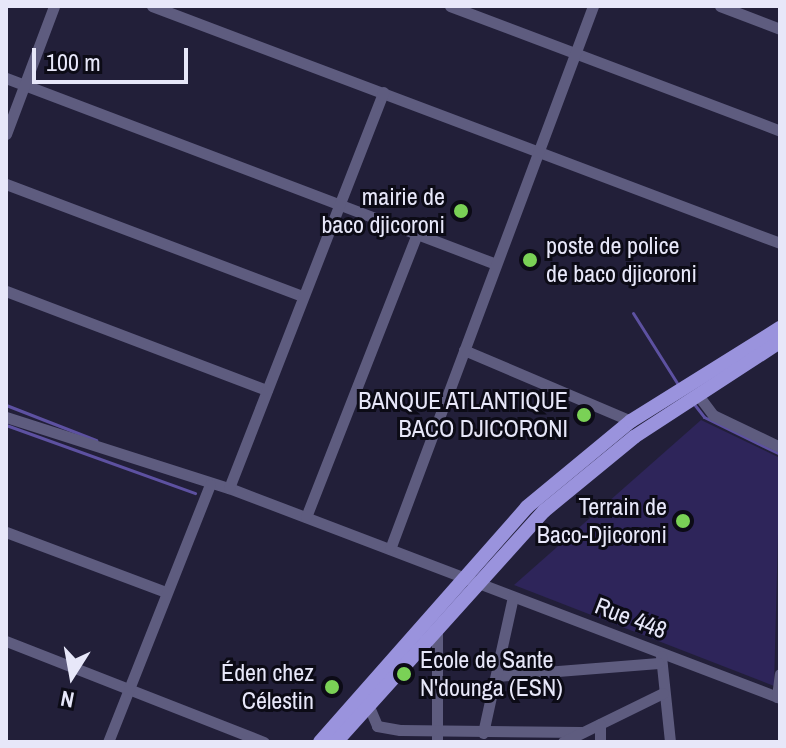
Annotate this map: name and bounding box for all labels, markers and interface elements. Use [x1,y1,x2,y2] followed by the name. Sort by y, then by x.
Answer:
[36,32,192,82] scale bar
[46,46,101,78] text: 100 m
[321,183,445,239] place label: mairie de baco djicoroni
[452,202,470,220] marker: mairie de baco djicoroni
[546,232,697,288] place label: poste de police de baco djicoroni
[521,251,539,269] marker: poste de police de baco djicoroni
[357,387,568,443] place label: BANQUE ATLANTIQUE BACO DJICORONI
[575,406,593,424] marker: BANQUE ATLANTIQUE BACO DJICORONI
[537,493,667,549] place label: Terrain de Baco-Djicoroni
[674,512,692,530] marker: Terrain de Baco-Djicoroni
[591,591,671,645] street label: Rue 448
[32,636,112,716] north arrow
[420,646,563,702] place label: Ecole de Sante N'dounga (ESN)
[221,659,314,715] place label: Éden chez Célestin
[395,665,413,683] marker: Ecole de Sante N'dounga (ESN)
[321,676,343,698] marker: Éden chez Célestin
[58,684,77,716] text: N

